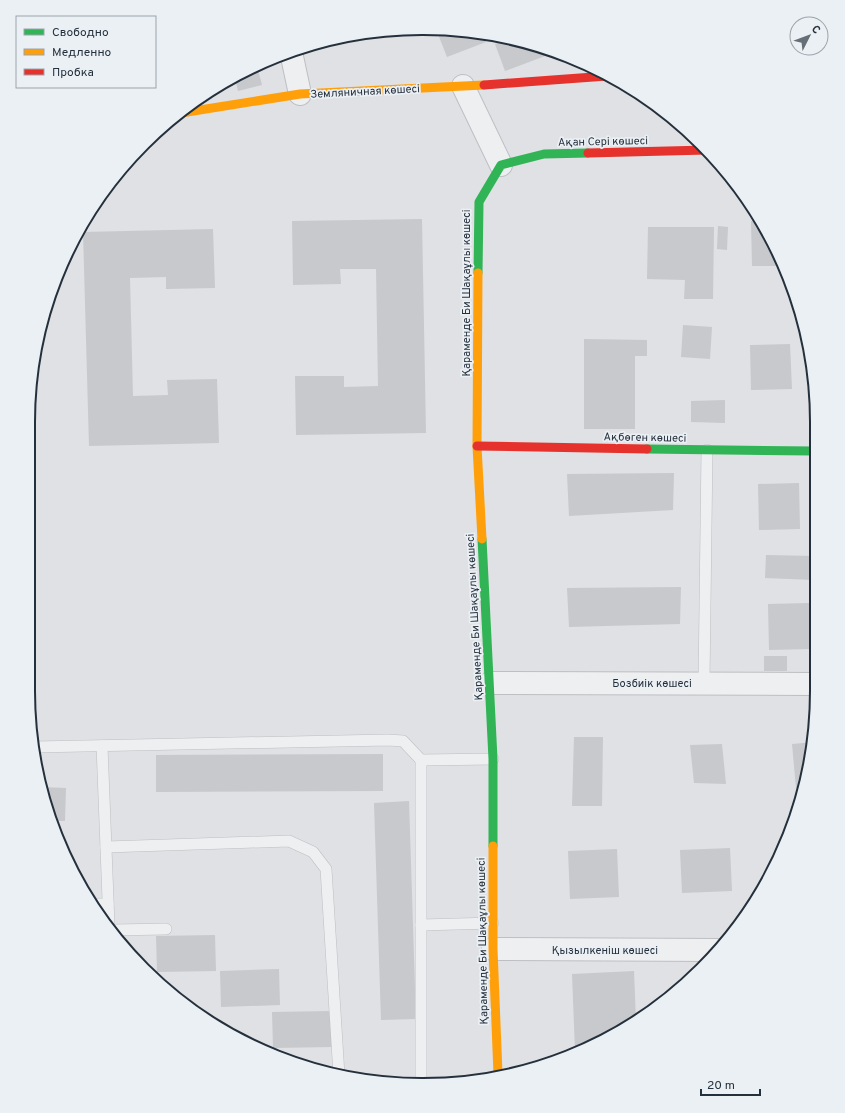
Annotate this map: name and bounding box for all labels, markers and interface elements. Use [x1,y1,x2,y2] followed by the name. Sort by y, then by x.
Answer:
[16,16,156,88] legend
[789,16,829,56] north arrow
[808,23,823,37] text: С
[52,25,109,41] text: Свободно
[52,45,112,61] text: Медленно
[52,65,94,81] text: Пробка
[310,82,420,102] street label: Земляничная көшесі
[558,134,648,150] street label: Ақан Сері көшесі
[460,209,474,377] street label: Қараменде Би Шақаұлы көшесі
[604,430,686,446] street label: Ақбөген көшесі
[464,533,486,701] street label: Қараменде Би Шақаұлы көшесі
[612,677,692,691] street label: Бозбиік көшесі
[475,857,491,1025] street label: Қараменде Би Шақаұлы көшесі
[552,944,658,958] street label: Қызылкеніш көшесі
[701,1071,760,1097] scale bar
[707,1078,735,1094] text: 20 m

